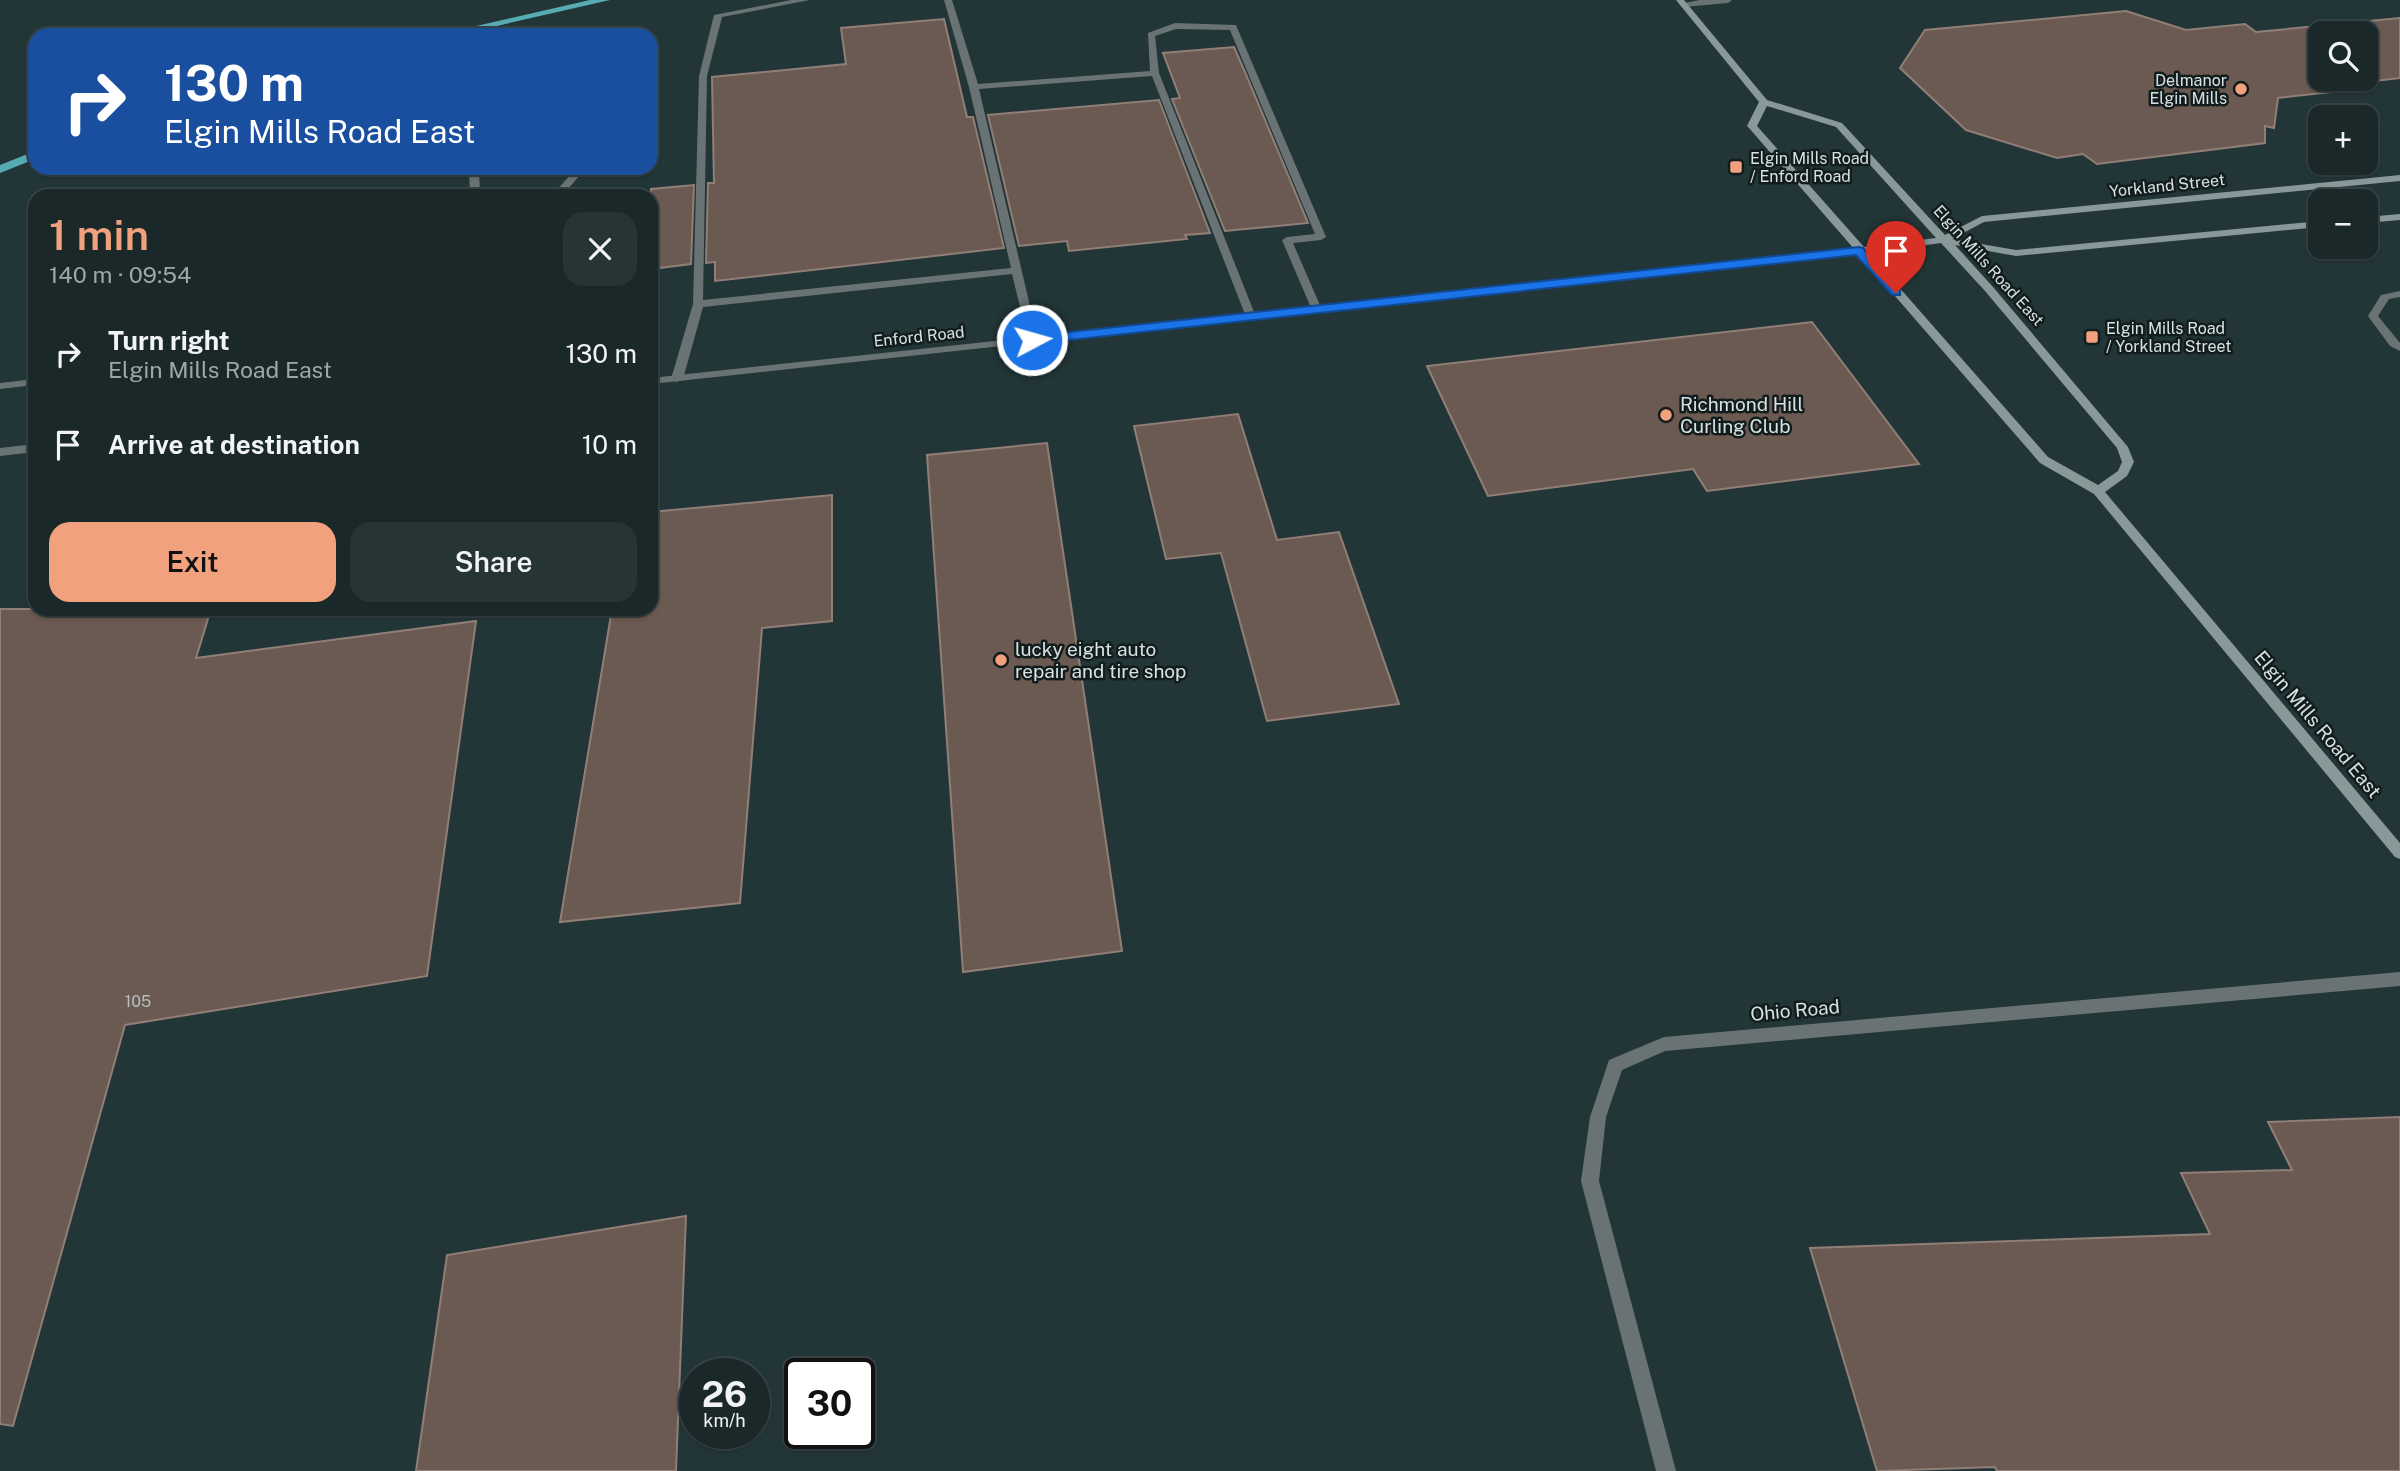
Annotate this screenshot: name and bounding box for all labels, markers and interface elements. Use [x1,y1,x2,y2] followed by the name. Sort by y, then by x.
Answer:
[2308,21,2378,259] map controls
[2308,21,2378,91] button: search
[164,54,304,112] text: 130 m
[49,56,140,147] icon: right
[2150,71,2227,108] place label: Delmanor Elgin Mills
[2233,81,2249,97] marker: Delmanor Elgin Mills
[2308,105,2378,175] button: +
[164,113,476,150] text: Elgin Mills Road East
[1750,149,1869,186] place label: Elgin Mills Road / Enford Road
[1728,159,1744,175] marker: Elgin Mills Road / Enford Road
[2108,170,2226,201] street label: Yorkland Street
[2308,189,2378,259] button: −
[1929,201,2048,330] street label: Elgin Mills Road East
[49,210,149,259] text: 1 min
[563,212,637,286] button: close
[1866,221,1926,293] pin
[1877,232,1915,270] icon: arrive
[49,261,191,288] text: 140 m · 09:54
[995,303,1069,377] position arrow
[2106,319,2232,356] place label: Elgin Mills Road / Yorkland Street
[873,322,966,351] street label: Enford Road
[108,325,230,356] text: Turn right
[2084,329,2100,345] marker: Elgin Mills Road / Yorkland Street
[49,335,87,373] icon: right
[565,338,637,369] text: 130 m
[108,356,332,383] text: Elgin Mills Road East
[1680,393,1803,437] place label: Richmond Hill Curling Club
[1658,407,1674,423] marker: Richmond Hill Curling Club
[49,426,87,464] icon: arrive
[108,429,360,460] text: Arrive at destination
[582,429,637,460] text: 10 m
[49,522,336,602] button: Exit
[350,522,637,602] button: Share
[1015,638,1186,682] place label: lucky eight auto repair and tire shop
[2250,646,2386,802] street label: Elgin Mills Road East
[993,652,1009,668] marker: lucky eight auto repair and tire shop
[125,992,151,1011] house number: 105
[1749,995,1841,1025] street label: Ohio Road
[784,1358,875,1449] speed limit sign: 30
[702,1374,747,1415] text: 26
[703,1410,746,1431] text: km/h

